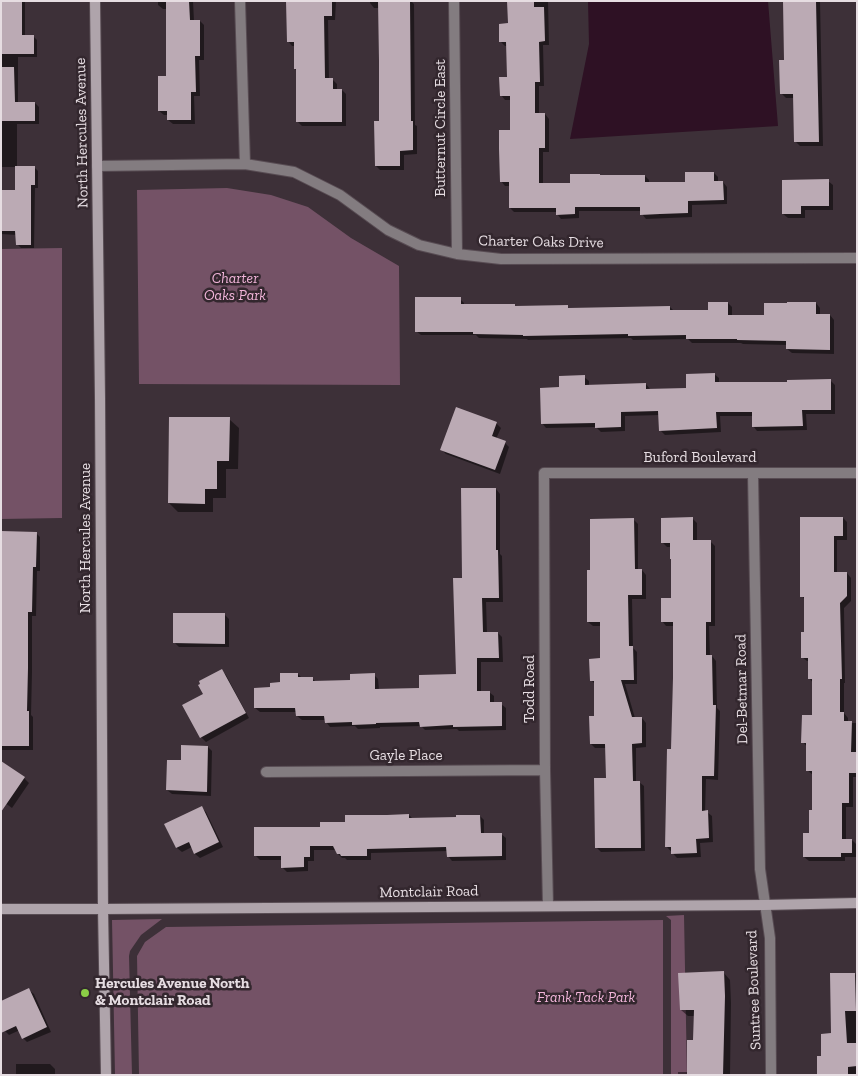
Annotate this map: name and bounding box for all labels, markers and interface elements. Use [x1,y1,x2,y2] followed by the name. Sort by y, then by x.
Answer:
[72,58,92,208] street label: North Hercules Avenue
[432,59,450,197] street label: Butternut Circle East
[478,232,604,252] street label: Charter Oaks Drive
[204,270,266,305] park label: Charter Oaks Park
[643,449,757,467] street label: Buford Boulevard
[77,463,95,613] street label: North Hercules Avenue
[732,634,752,744] street label: Del-Betmar Road
[521,655,539,723] street label: Todd Road
[369,747,443,765] street label: Gayle Place
[379,882,479,902] street label: Montclair Road
[743,930,765,1050] street label: Suntree Boulevard
[95,975,249,1010] place label: Hercules Avenue North & Montclair Road
[79,987,91,999] marker: Hercules Avenue North & Montclair Road
[537,989,635,1007] park label: Frank Tack Park

